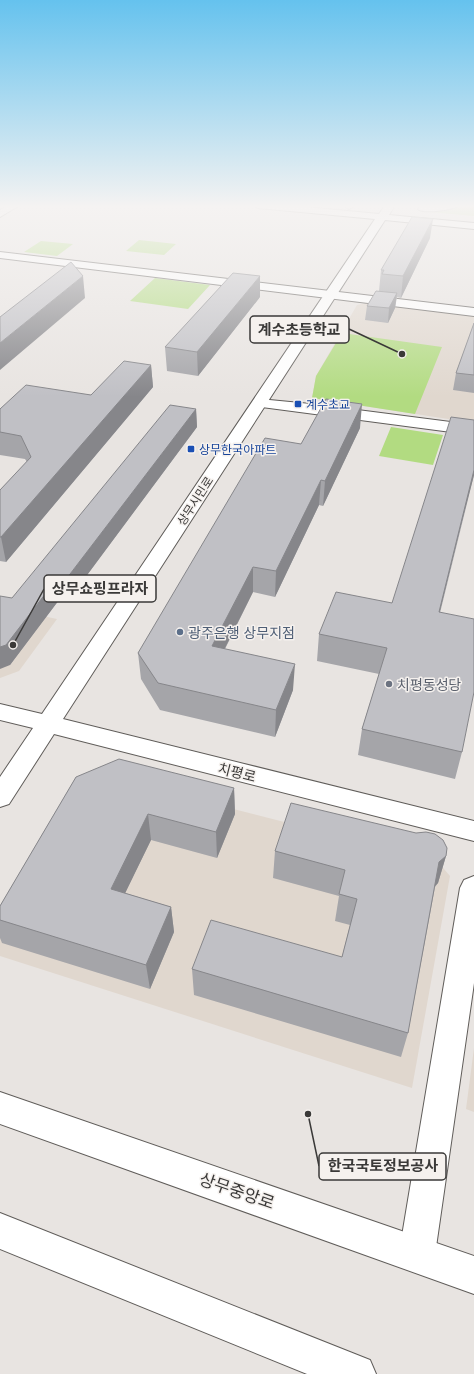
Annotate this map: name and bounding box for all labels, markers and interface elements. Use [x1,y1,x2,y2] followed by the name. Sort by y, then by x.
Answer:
[250,316,349,343] callout: 계수초등학교
[258,320,341,339] text: 계수초등학교
[306,397,350,412] place label: 계수초교
[293,399,303,409] marker: 계수초교
[199,442,276,457] place label: 상무한국아파트
[186,444,196,454] marker: 상무한국아파트
[174,474,216,528] street label: 상무시민로
[44,575,156,602] callout: 상무쇼핑프라자
[52,579,148,598] text: 상무쇼핑프라자
[188,624,295,641] place label: 광주은행 상무지점
[175,627,185,637] marker: 광주은행 상무지점
[397,676,462,693] place label: 치평동성당
[384,679,394,689] marker: 치평동성당
[216,759,258,785] street label: 치평로
[319,1153,446,1180] callout: 한국국토정보공사
[328,1156,438,1175] text: 한국국토정보공사
[197,1169,277,1213] street label: 상무중앙로

